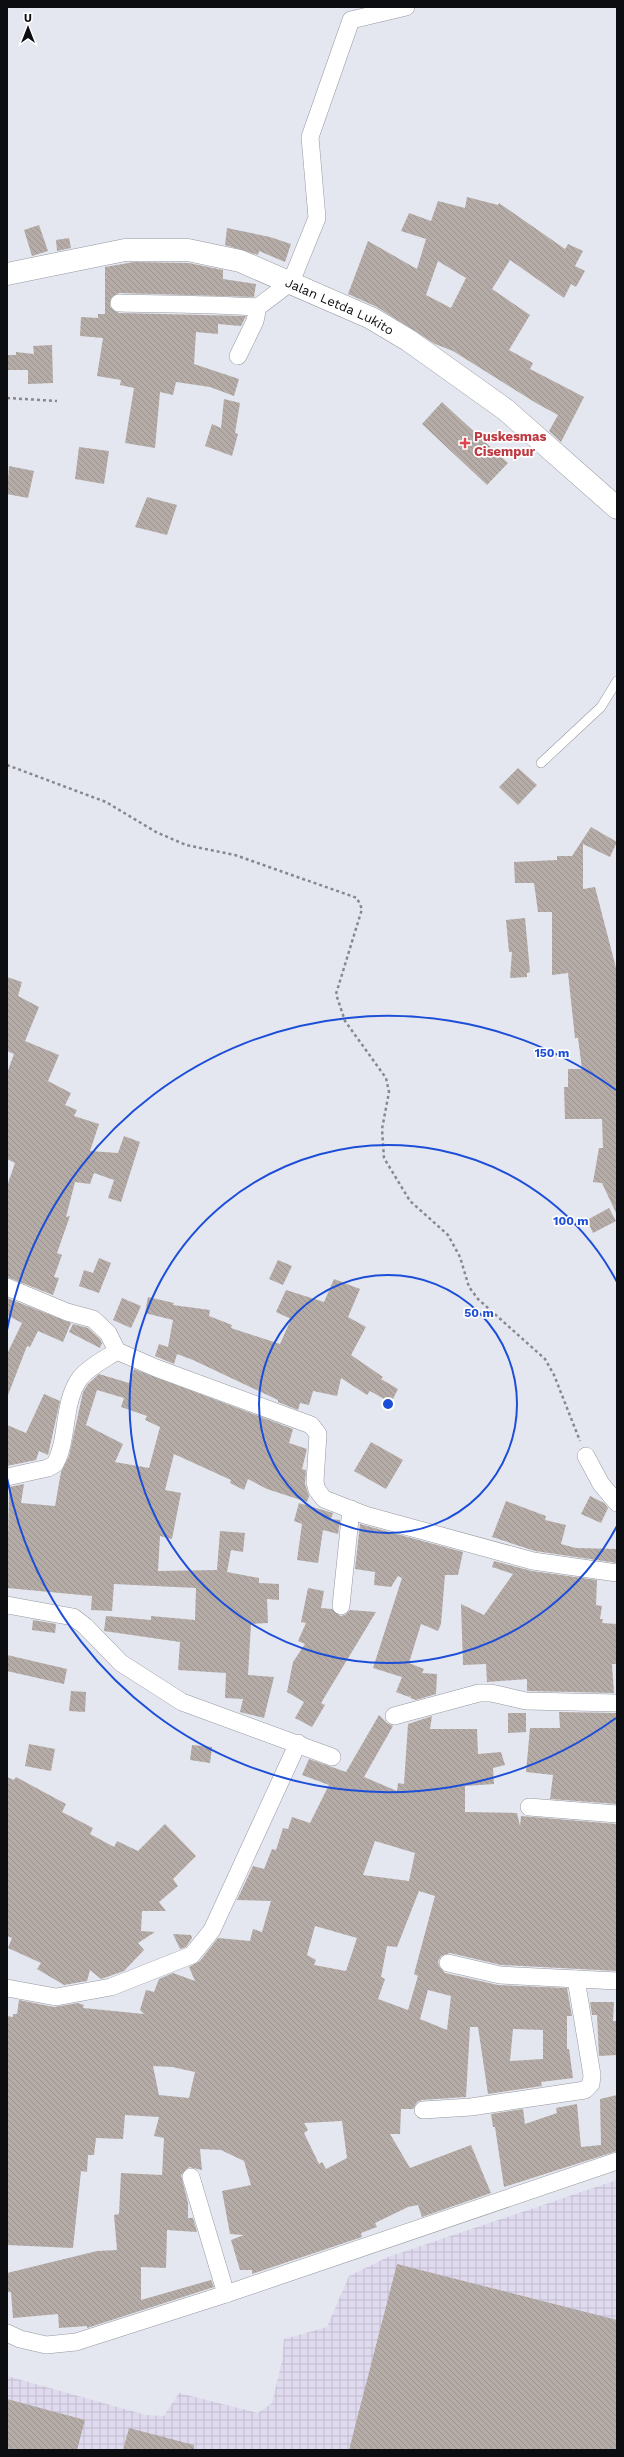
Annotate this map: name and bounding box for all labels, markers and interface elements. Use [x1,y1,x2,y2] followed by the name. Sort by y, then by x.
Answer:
[8,8,48,48] north arrow
[24,12,32,25] text: U
[283,275,397,338] street label: Jalan Letda Lukito
[474,429,547,459] place label: Puskesmas Cisempur
[459,437,471,449] marker: Puskesmas Cisempur
[535,1046,569,1060] text: 150 m
[553,1214,589,1228] text: 100 m
[464,1306,494,1320] text: 50 m
[381,1397,395,1411] centre of rings

